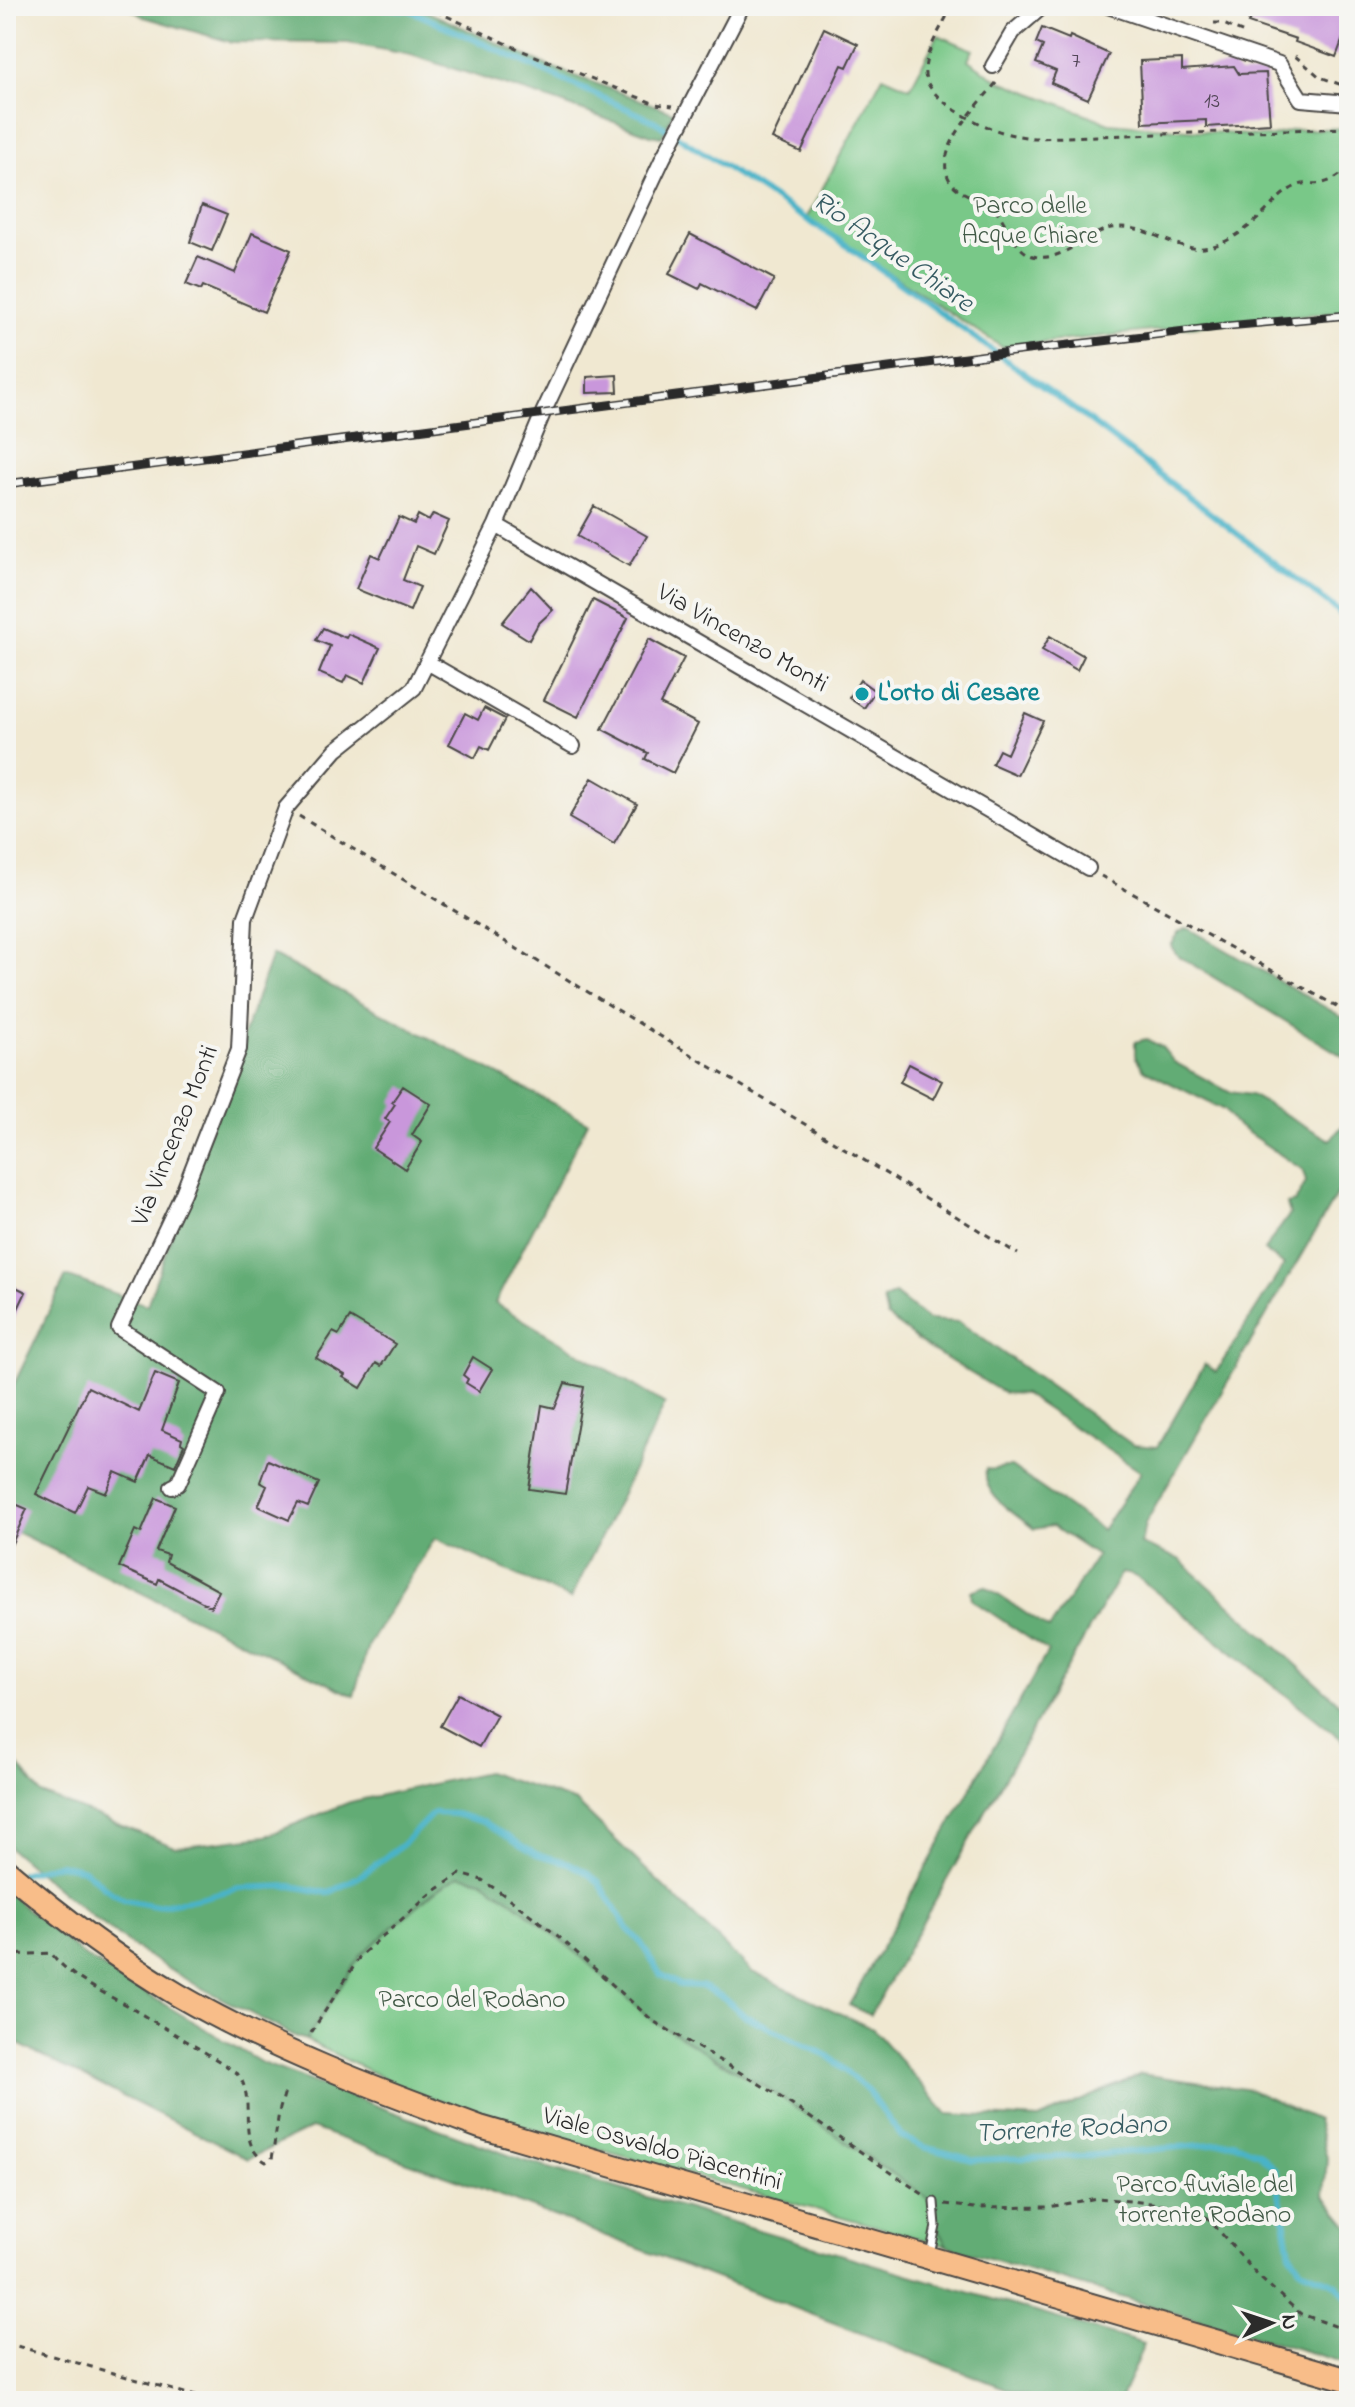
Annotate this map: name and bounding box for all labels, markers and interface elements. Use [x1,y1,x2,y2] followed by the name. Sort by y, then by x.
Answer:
[1071,46,1081,78] house number: 7
[1204,86,1220,118] house number: 13
[803,182,982,325] water label: Rio Acque Chiare
[962,188,1099,256] park label: Parco delle Acque Chiare
[648,574,835,704] street label: Via Vincenzo Monti
[878,675,1041,713] place label: L'orto di Cesare
[853,685,871,703] marker: L'orto di Cesare
[122,1040,230,1233] street label: Via Vincenzo Monti
[378,1982,566,2020] park label: Parco del Rodano
[537,2097,786,2202] street label: Viale Osvaldo Piacentini
[974,2104,1169,2155] water label: Torrente Rodano
[1117,2167,1293,2235] park label: Parco fluviale del torrente Rodano
[1231,2283,1311,2363] north arrow
[1272,2314,1304,2330] text: N

